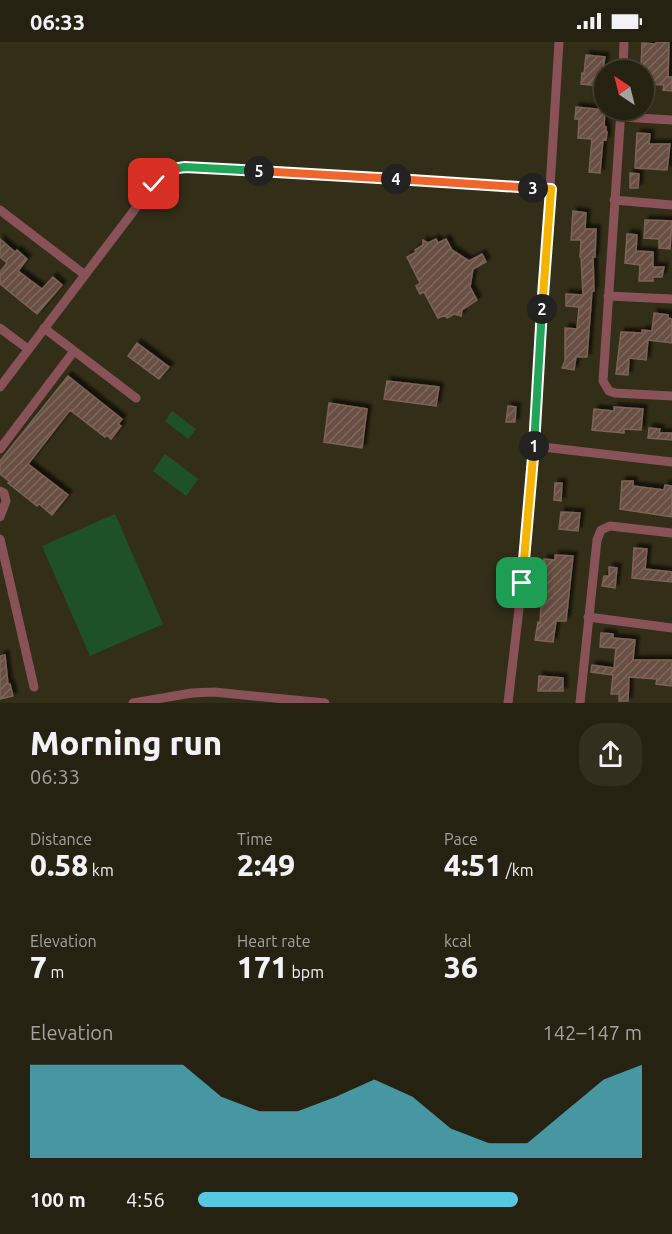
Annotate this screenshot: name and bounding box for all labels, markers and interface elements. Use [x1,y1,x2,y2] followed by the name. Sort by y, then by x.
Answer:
[30,9,85,34] text: 06:33
[594,60,654,120] north arrow
[594,60,654,120] map controls
[244,156,274,186] pin: 5
[128,158,179,209] pin
[254,162,264,180] text: 5
[381,164,411,194] pin: 4
[137,167,170,200] icon: check
[391,170,401,188] text: 4
[518,173,548,203] pin: 3
[528,179,538,197] text: 3
[527,294,557,324] pin: 2
[537,300,547,318] text: 2
[519,431,549,461] pin: 1
[529,437,539,455] text: 1
[496,557,547,608] pin
[505,566,538,599] icon: arrive
[579,723,642,786] button: share
[30,724,222,761] text: Morning run
[30,765,80,788] text: 06:33
[30,830,92,848] text: Distance
[237,830,273,848] text: Time
[444,830,478,848] text: Pace
[30,848,88,882] text: 0.58
[237,848,295,882] text: 2:49
[444,848,502,882] text: 4:51
[88,861,114,879] text: km
[502,861,534,879] text: /km
[30,932,97,950] text: Elevation
[237,932,311,950] text: Heart rate
[444,932,472,950] text: kcal
[30,950,47,984] text: 7
[237,950,288,984] text: 171
[444,950,478,984] text: 36
[47,963,64,981] text: m
[288,963,324,981] text: bpm
[30,1021,113,1044] text: Elevation
[543,1021,642,1044] text: 142–147 m
[30,1188,86,1211] text: 100 m
[126,1188,165,1211] text: 4:56

